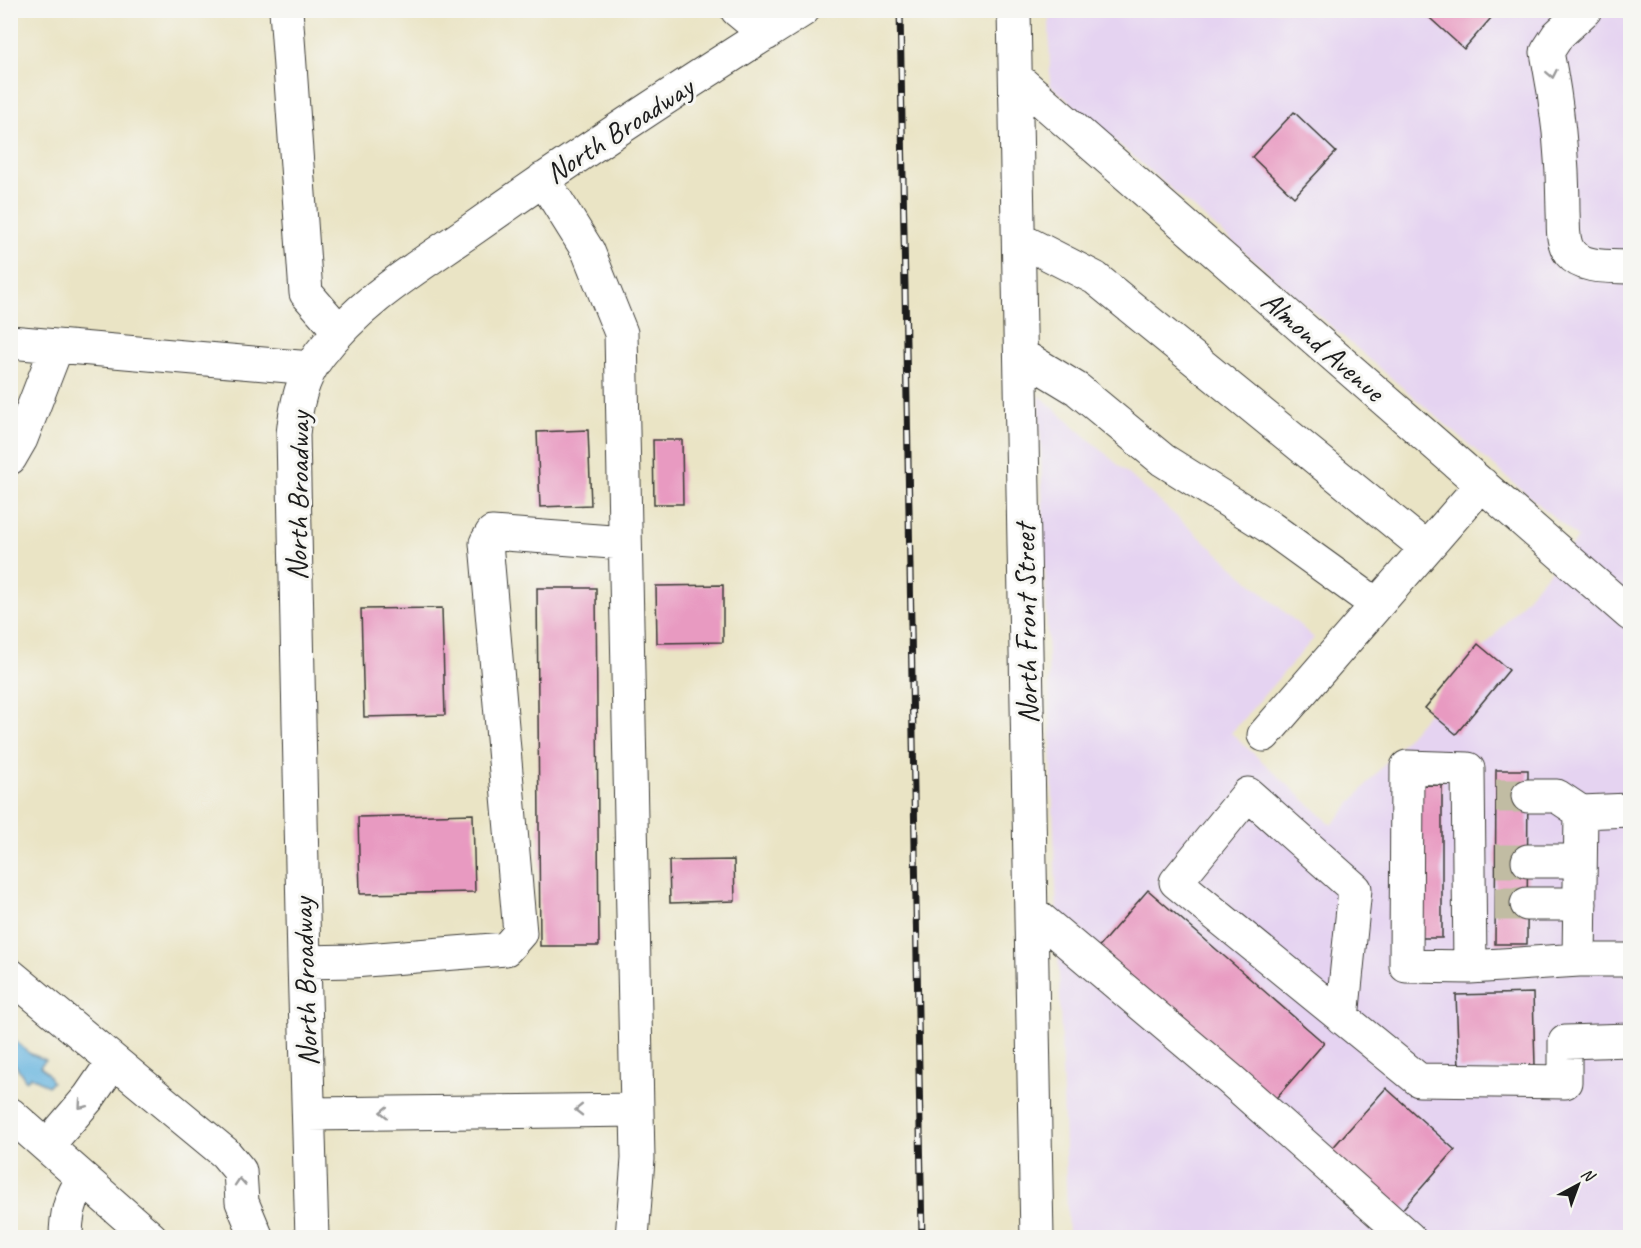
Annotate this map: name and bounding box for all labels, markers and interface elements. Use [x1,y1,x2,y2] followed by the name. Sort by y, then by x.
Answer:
[538,67,702,192] street label: North Broadway
[1545,69,1557,79] one-way arrow
[1254,282,1394,411] street label: Almond Avenue
[278,409,319,581] street label: North Broadway
[1005,520,1047,724] street label: North Front Street
[283,894,327,1067] street label: North Broadway
[78,1098,89,1109] one-way arrow
[574,1104,583,1117] one-way arrow
[379,1106,388,1118] one-way arrow
[1548,1155,1608,1215] north arrow
[1577,1164,1600,1187] text: N
[234,1178,247,1187] one-way arrow

